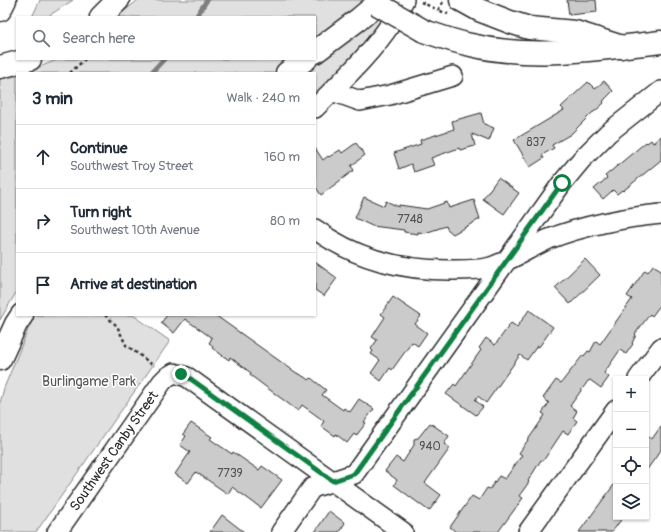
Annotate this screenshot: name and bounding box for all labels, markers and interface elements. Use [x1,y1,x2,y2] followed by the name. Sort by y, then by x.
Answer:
[16,16,316,60] search box
[30,27,52,49] icon: search
[62,29,135,48] text: Search here
[32,88,73,109] text: 3 min
[226,90,300,106] text: Walk · 240 m
[526,135,546,150] house number: 837
[70,139,128,158] text: Continue
[32,146,54,168] icon: ahead
[264,149,300,165] text: 160 m
[70,158,193,174] text: Southwest Troy Street
[553,174,571,192] route start
[70,203,131,222] text: Turn right
[32,210,54,232] icon: right
[397,212,423,227] house number: 7748
[270,213,300,229] text: 80 m
[70,222,200,238] text: Southwest 10th Avenue
[32,274,54,296] icon: arrive
[70,275,197,294] text: Arrive at destination
[172,365,190,383] route end
[42,373,136,390] park label: Burlingame Park
[613,376,649,520] map controls
[613,376,649,412] button: +
[66,387,162,514] street label: Southwest Canby Street
[613,412,649,448] button: −
[419,439,441,454] house number: 940
[613,448,649,484] button: locate
[217,466,243,481] house number: 7739
[613,484,649,520] button: layers

